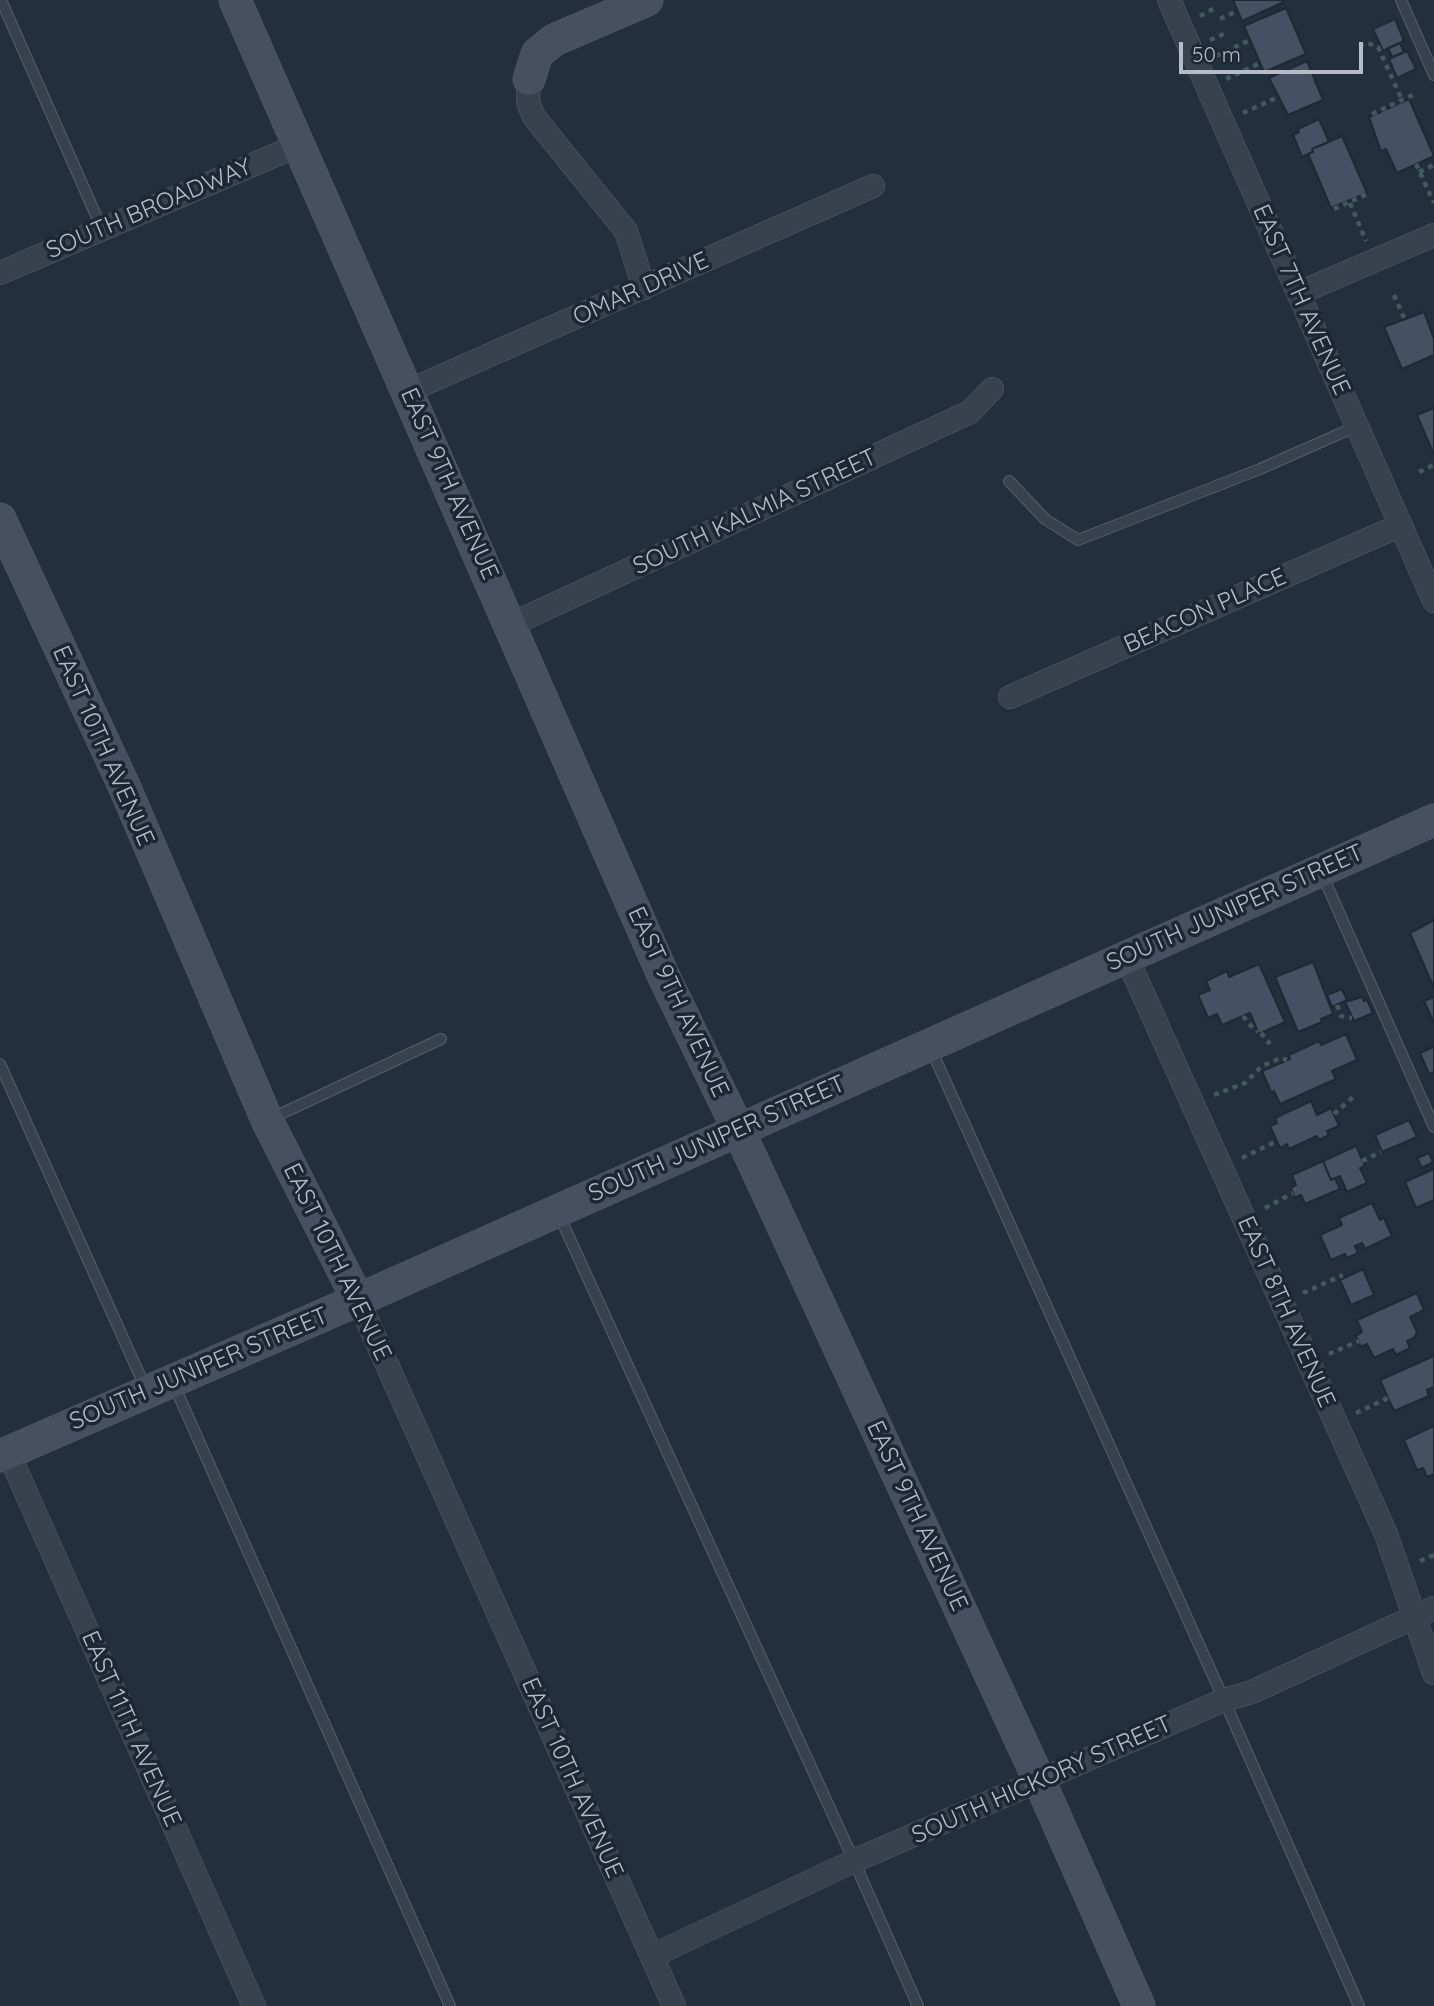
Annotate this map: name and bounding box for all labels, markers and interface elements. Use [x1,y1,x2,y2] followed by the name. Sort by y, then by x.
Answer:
[1182,28,1366,72] scale bar
[1192,41,1241,67] text: 50 m
[42,153,256,265] street label: SOUTH BROADWAY
[1246,200,1356,400] street label: EAST 7TH AVENUE
[569,246,713,332] street label: OMAR DRIVE
[394,384,504,584] street label: EAST 9TH AVENUE
[629,443,881,581] street label: SOUTH KALMIA STREET
[1119,562,1291,660] street label: BEACON PLACE
[46,642,160,850] street label: EAST 10TH AVENUE
[1102,838,1368,978] street label: SOUTH JUNIPER STREET
[621,902,735,1102] street label: EAST 9TH AVENUE
[584,1069,850,1209] street label: SOUTH JUNIPER STREET
[277,1159,397,1365] street label: EAST 10TH AVENUE
[1231,1212,1341,1412] street label: EAST 8TH AVENUE
[65,1301,333,1437] street label: SOUTH JUNIPER STREET
[860,1416,974,1616] street label: EAST 9TH AVENUE
[75,1627,187,1831] street label: EAST 11TH AVENUE
[515,1674,629,1882] street label: EAST 10TH AVENUE
[908,1710,1176,1850] street label: SOUTH HICKORY STREET

